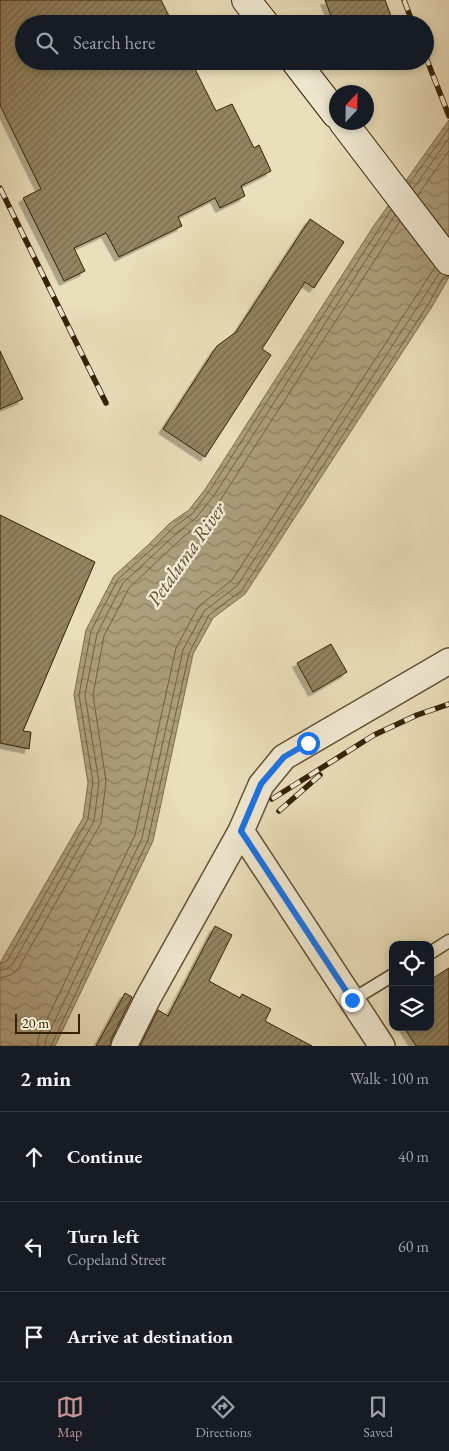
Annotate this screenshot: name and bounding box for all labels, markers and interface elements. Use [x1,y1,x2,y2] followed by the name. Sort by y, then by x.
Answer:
[15,15,434,70] search box
[33,29,61,57] icon: search
[73,30,155,55] text: Search here
[329,85,374,130] north arrow
[141,496,232,611] water label: Petaluma River
[297,732,320,755] route start
[389,941,434,1031] map controls
[389,941,434,986] button: locate
[389,986,434,1031] button: layers
[341,989,364,1012] route end
[15,1011,80,1034] scale bar
[22,1014,49,1032] text: 20 m
[20,1065,71,1092] text: 2 min
[350,1068,429,1089] text: Walk · 100 m
[20,1143,48,1171] icon: ahead
[67,1144,142,1169] text: Continue
[398,1146,429,1167] text: 40 m
[67,1224,139,1249] text: Turn left
[20,1233,48,1261] icon: left
[398,1236,429,1257] text: 60 m
[67,1249,166,1270] text: Copeland Street
[20,1323,48,1351] icon: arrive
[67,1324,233,1349] text: Arrive at destination
[56,1393,84,1441] tab: Map
[195,1393,252,1441] tab: Directions
[363,1393,393,1441] tab: Saved

